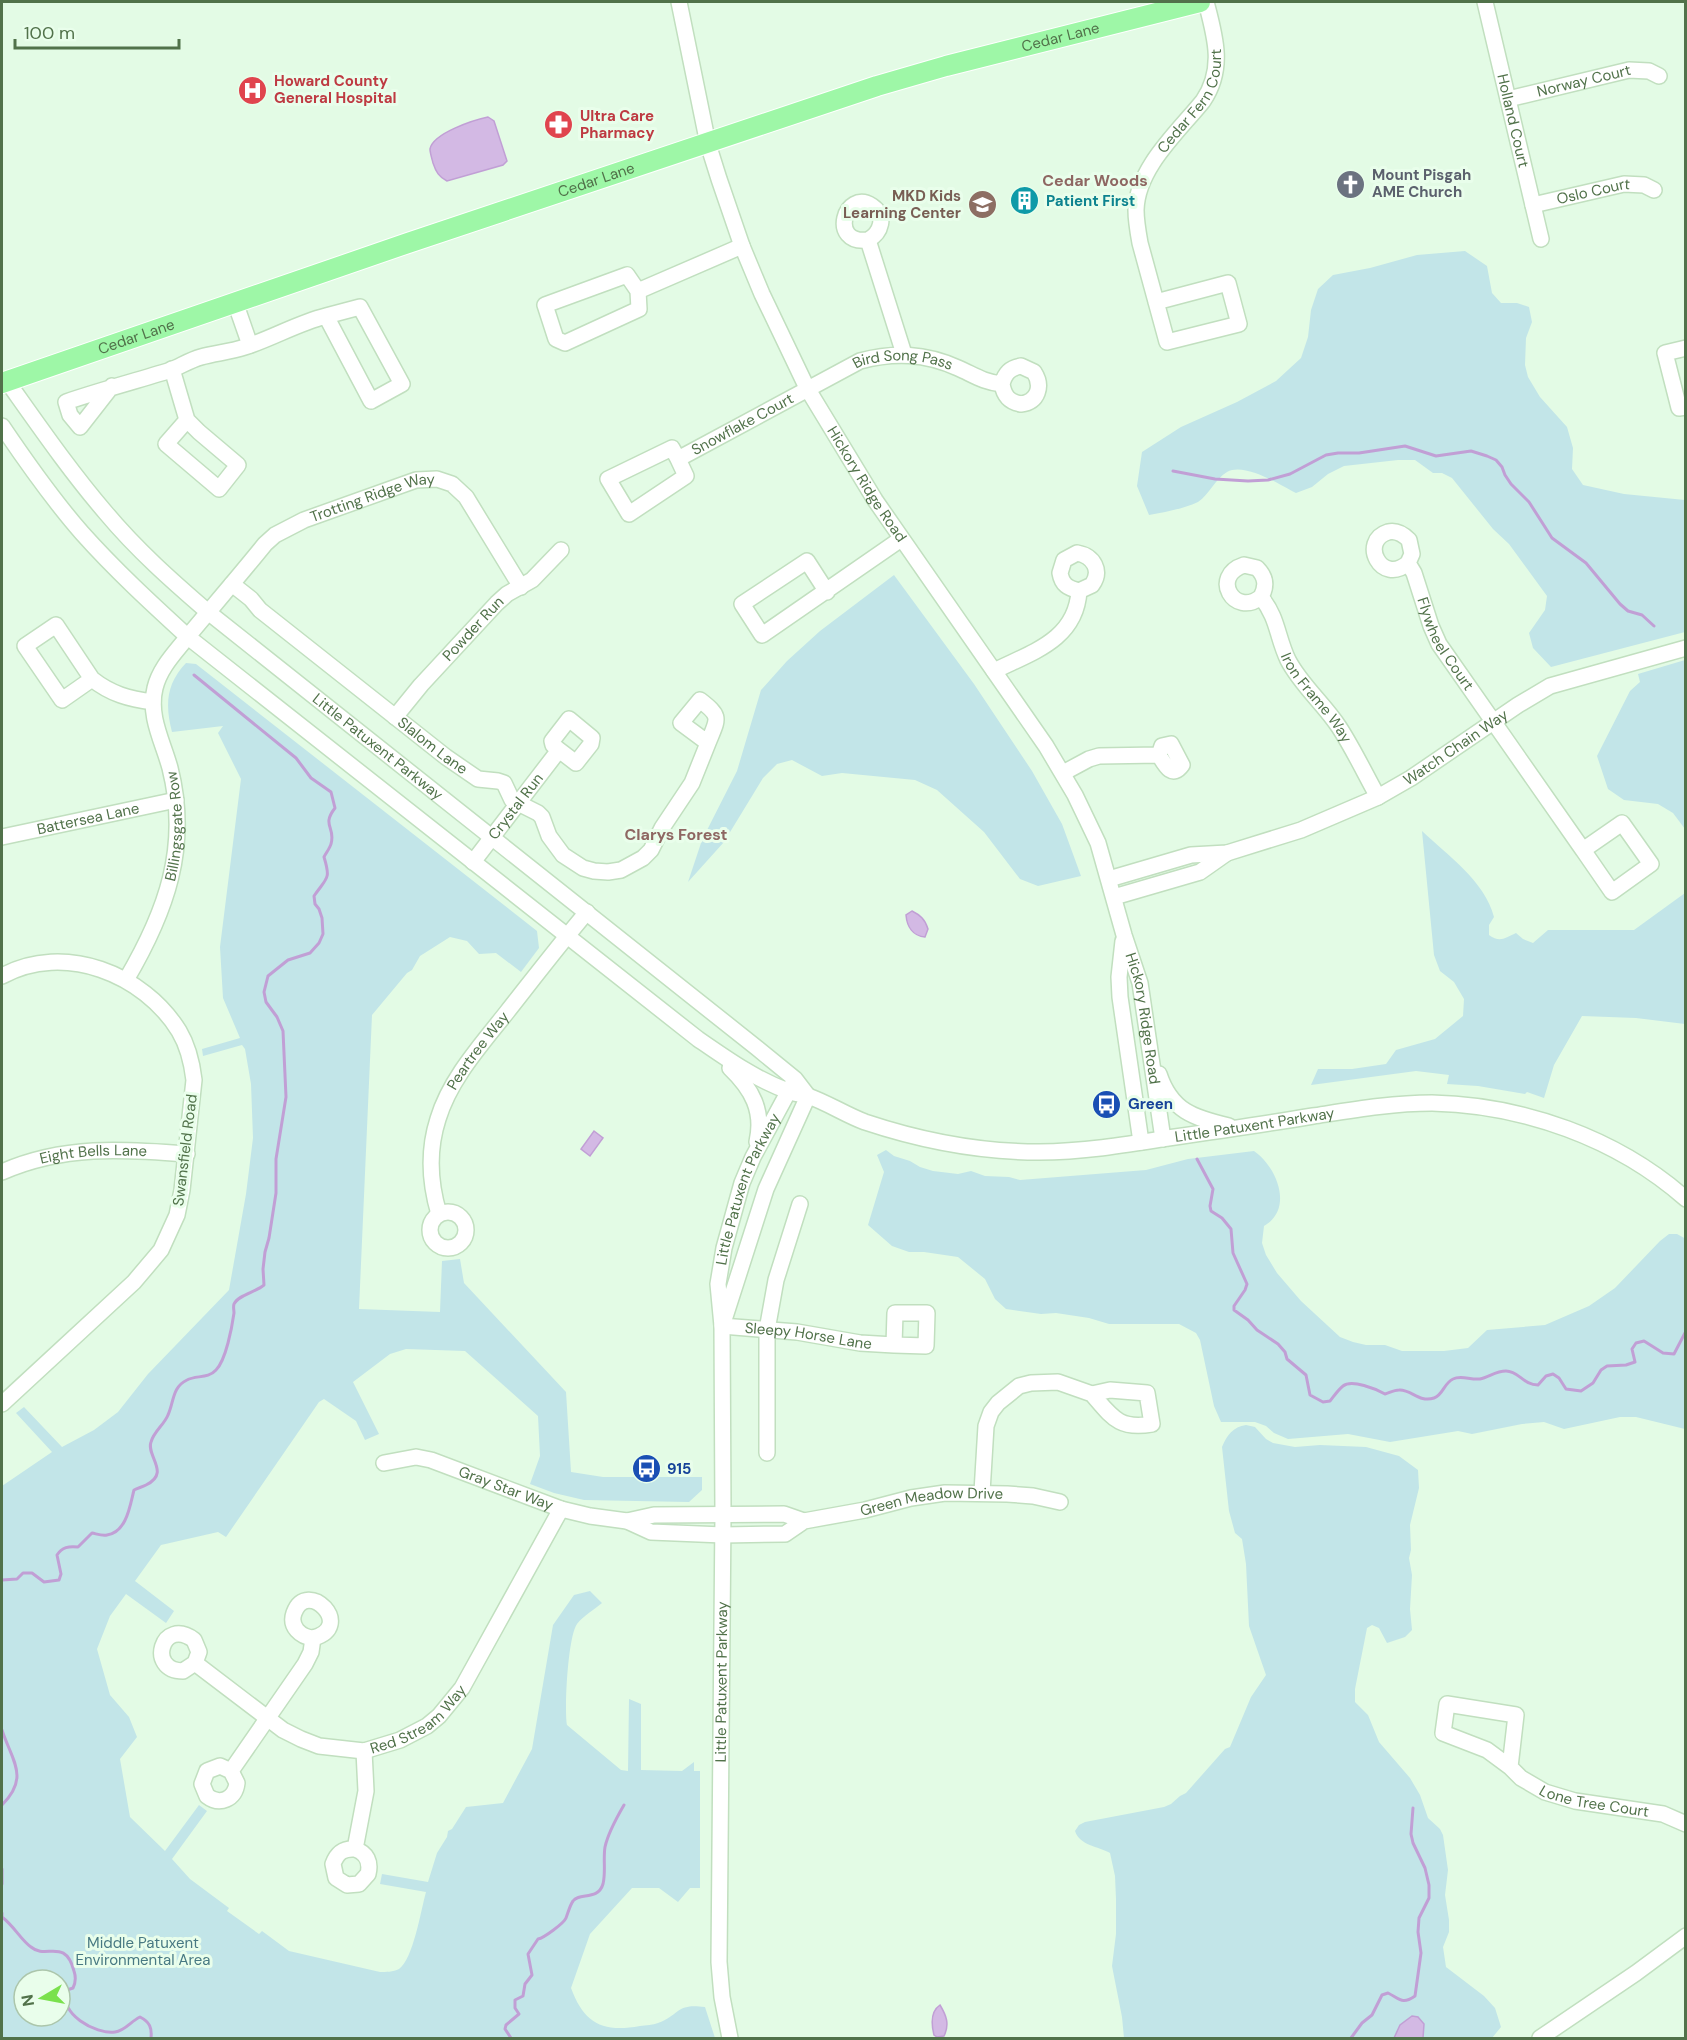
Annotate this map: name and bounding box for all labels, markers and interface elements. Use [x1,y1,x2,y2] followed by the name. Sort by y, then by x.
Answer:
[15,12,178,50] scale bar
[1019,18,1102,57] street label: Cedar Lane
[24,21,75,45] text: 100 m
[1153,48,1226,157] street label: Cedar Fern Court
[1535,60,1633,102] street label: Norway Court
[274,71,397,108] place label: Howard County General Hospital
[1492,72,1534,170] street label: Holland Court
[237,74,269,106] hospital icon: Howard County General Hospital
[580,106,654,143] place label: Ultra Care Pharmacy
[543,109,575,141] pharmacy icon: Ultra Care Pharmacy
[555,158,637,202] street label: Cedar Lane
[1372,165,1471,202] place label: Mount Pisgah AME Church
[1335,168,1367,200] church icon: Mount Pisgah AME Church
[1042,170,1148,191] district label: Cedar Woods
[1555,174,1631,209] street label: Oslo Court
[1009,185,1041,217] building icon: Patient First
[843,186,961,223] place label: MKD Kids Learning Center
[966,189,998,221] school or university icon: MKD Kids Learning Center
[1046,191,1135,211] place label: Patient First
[95,314,177,359] street label: Cedar Lane
[849,345,956,375] street label: Bird Song Pass
[688,389,797,460] street label: Snowflake Court
[823,423,911,546] street label: Hickory Ridge Road
[307,469,436,527] street label: Trotting Ridge Way
[438,592,508,665] street label: Powder Run
[1412,595,1479,695] street label: Flywheel Court
[1276,650,1357,747] street label: Iron Frame Way
[308,689,448,805] street label: Little Patuxent Parkway
[1400,704,1513,790] street label: Watch Chain Way
[393,713,471,779] street label: Slalom Lane
[160,769,187,883] street label: Billingsgate Row
[484,769,548,844] street label: Crystal Run
[35,798,141,839] street label: Battersea Lane
[624,824,728,845] district label: Clarys Forest
[1121,950,1165,1086] street label: Hickory Ridge Road
[442,1007,514,1093] street label: Peartree Way
[1091,1088,1123,1120] bus stop icon: Green
[168,1093,202,1207] street label: Swansfield Road
[1128,1094,1173,1114] place label: Green
[1173,1103,1336,1147] street label: Little Patuxent Parkway
[711,1109,785,1267] street label: Little Patuxent Parkway
[37,1140,148,1169] street label: Eight Bells Lane
[744,1318,872,1354] street label: Sleepy Horse Lane
[630,1453,662,1485] bus stop icon: 915
[667,1459,691,1479] place label: 915
[456,1461,557,1515] street label: Gray Star Way
[858,1483,1003,1521] street label: Green Meadow Drive
[711,1601,732,1763] street label: Little Patuxent Parkway
[368,1680,471,1759] street label: Red Stream Way
[1535,1781,1650,1822] street label: Lone Tree Court
[76,1933,211,1970] park label: Middle Patuxent Environmental Area
[12,1968,72,2028] north arrow
[16,1993,39,2008] text: N

